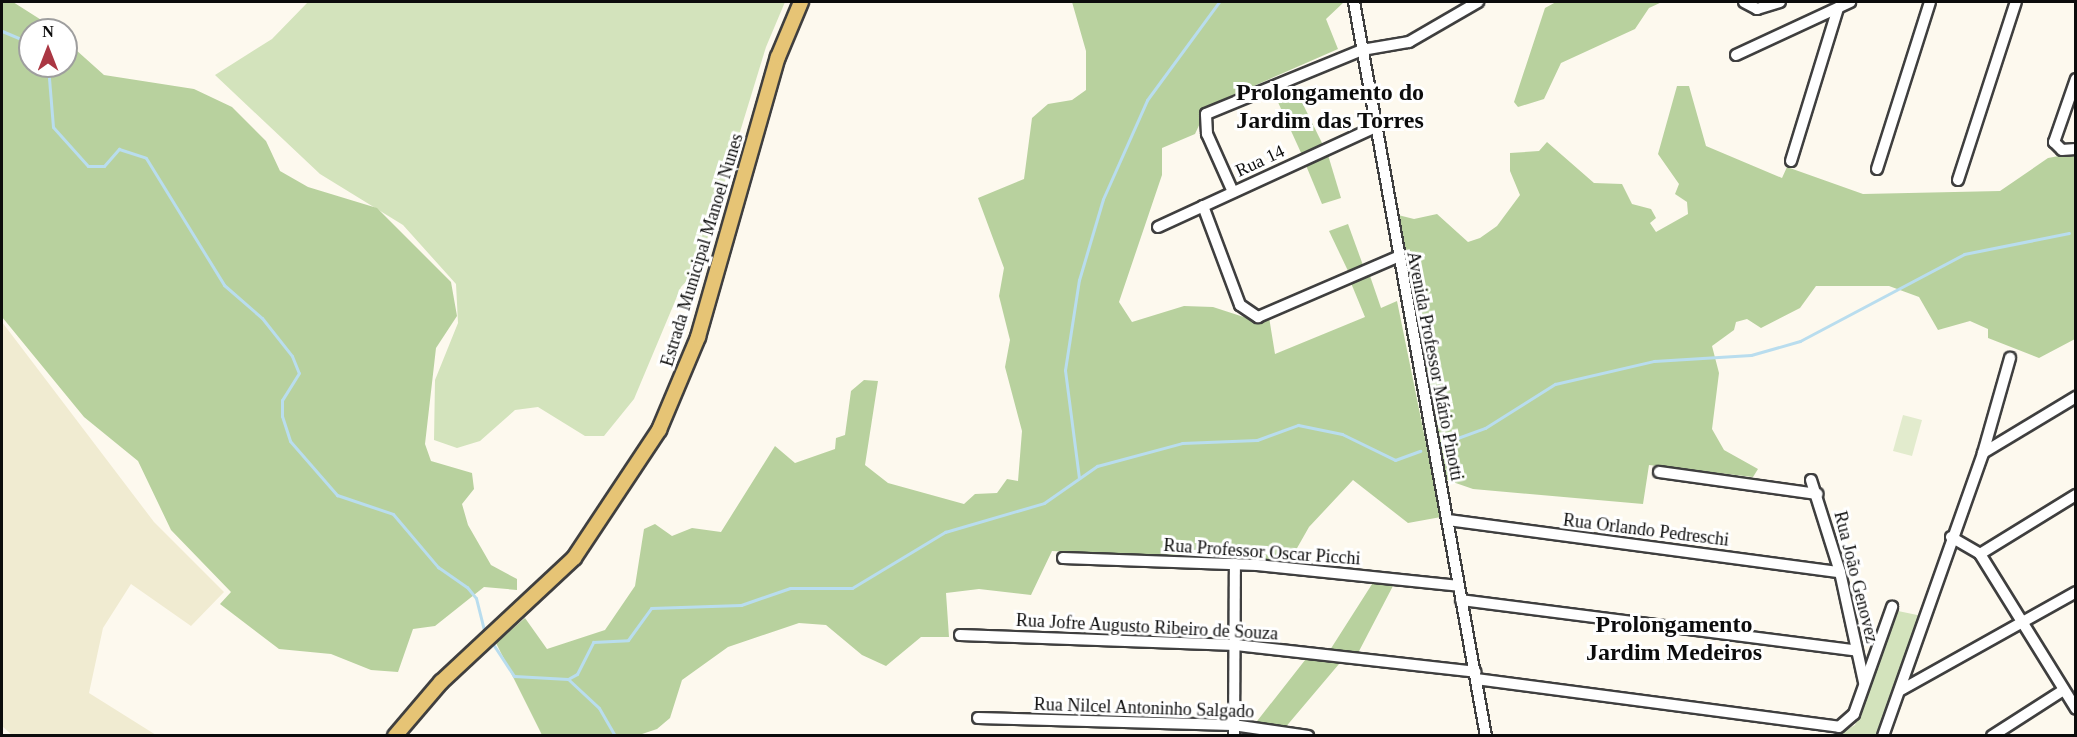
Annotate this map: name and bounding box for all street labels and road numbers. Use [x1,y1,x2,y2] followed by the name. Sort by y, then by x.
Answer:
[656,131,748,369] street label: Estrada Municipal Manoel Nunes
[1232,140,1288,182] street label: Rua 14
[1402,250,1468,482] street label: Avenida Professor Mário Pinotti
[1562,509,1730,551] street label: Rua Orlando Pedreschi
[1829,509,1883,645] street label: Rua João Genovez
[1163,534,1361,570] street label: Rua Professor Oscar Picchi
[1015,609,1279,645] street label: Rua Jofre Augusto Ribeiro de Souza
[1033,693,1255,723] street label: Rua Nilcel Antoninho Salgado

